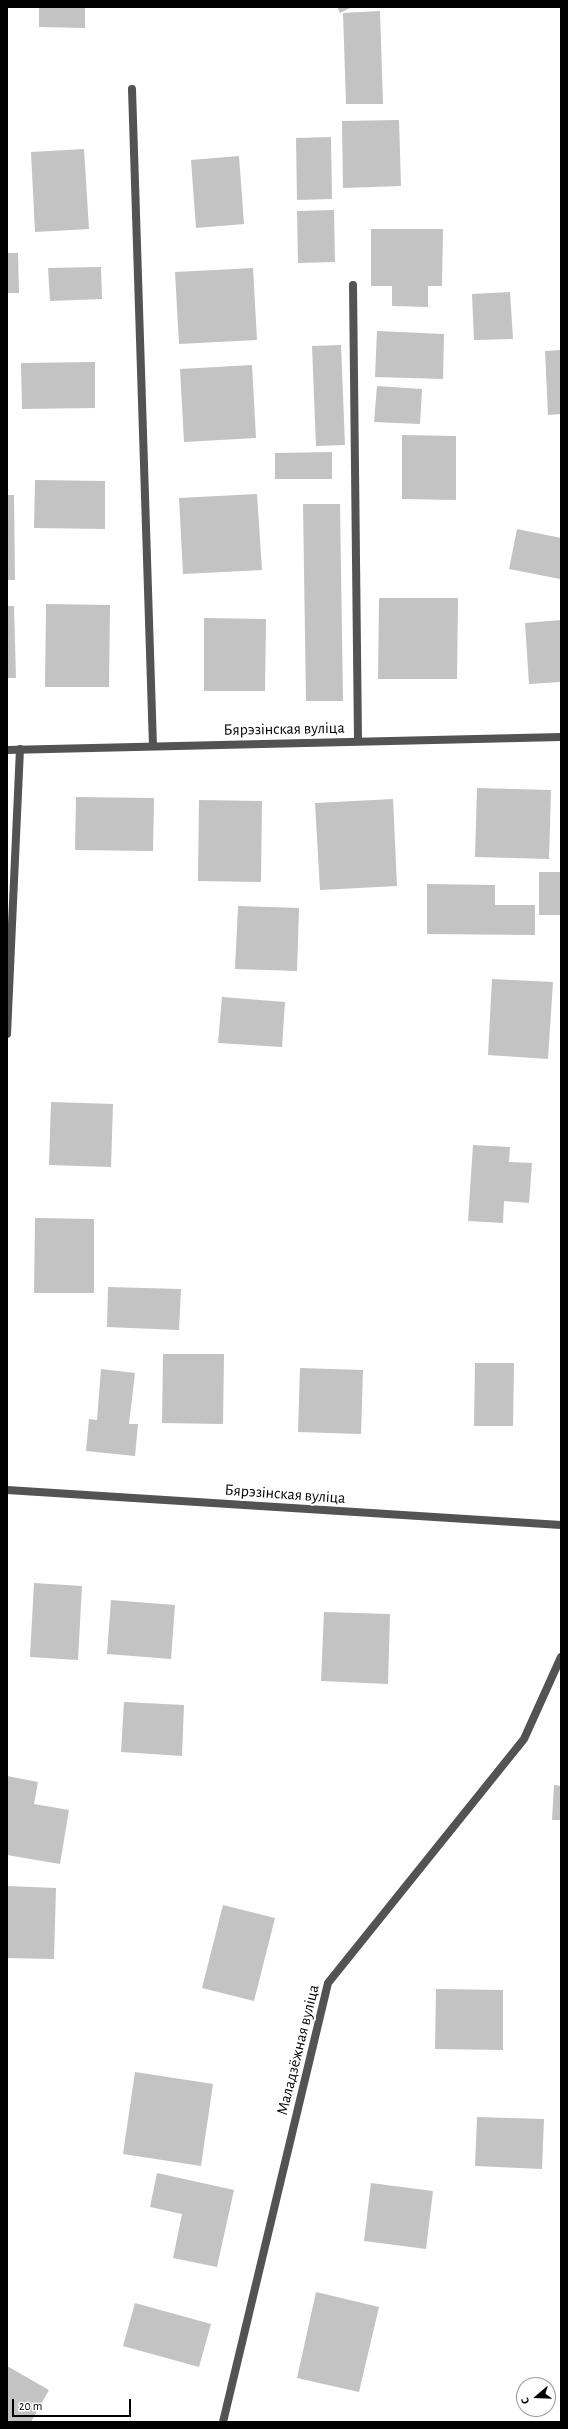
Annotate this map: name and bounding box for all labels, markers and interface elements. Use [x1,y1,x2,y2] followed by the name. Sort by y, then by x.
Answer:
[223,718,345,740] street label: Бярэзінская вуліца
[224,1480,346,1508] street label: Бярэзінская вуліца
[272,1983,324,2117] street label: Маладзёжная вуліца
[516,2377,556,2417] north arrow
[14,2391,133,2417] scale bar
[519,2396,531,2405] text: С
[19,2400,42,2412] text: 20 m

